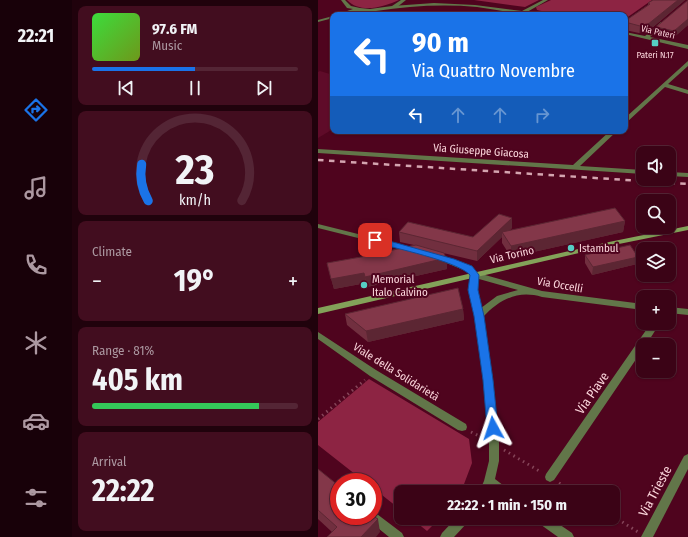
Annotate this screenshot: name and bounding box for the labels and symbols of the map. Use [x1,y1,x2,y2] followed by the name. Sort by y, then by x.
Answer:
[640,23,676,41] street label: Via Pateri
[650,38,660,48] marker: Pateri N.17
[636,50,674,60] place label: Pateri N.17
[433,141,529,161] street label: Via Giuseppe Giacosa
[358,223,392,257] pin
[579,242,619,255] place label: Istambul
[566,243,576,253] marker: Istambul
[489,244,535,266] street label: Via Torino
[372,273,428,299] place label: Memorial Italo Calvino
[536,275,584,295] street label: Via Occelli
[359,280,369,290] marker: Memorial Italo Calvino
[351,340,441,404] street label: Viale della Solidarietà
[572,369,612,417] street label: Via Piave
[472,407,514,449] position arrow
[635,463,675,519] street label: Via Trieste
[330,473,382,525] speed limit sign: 30

